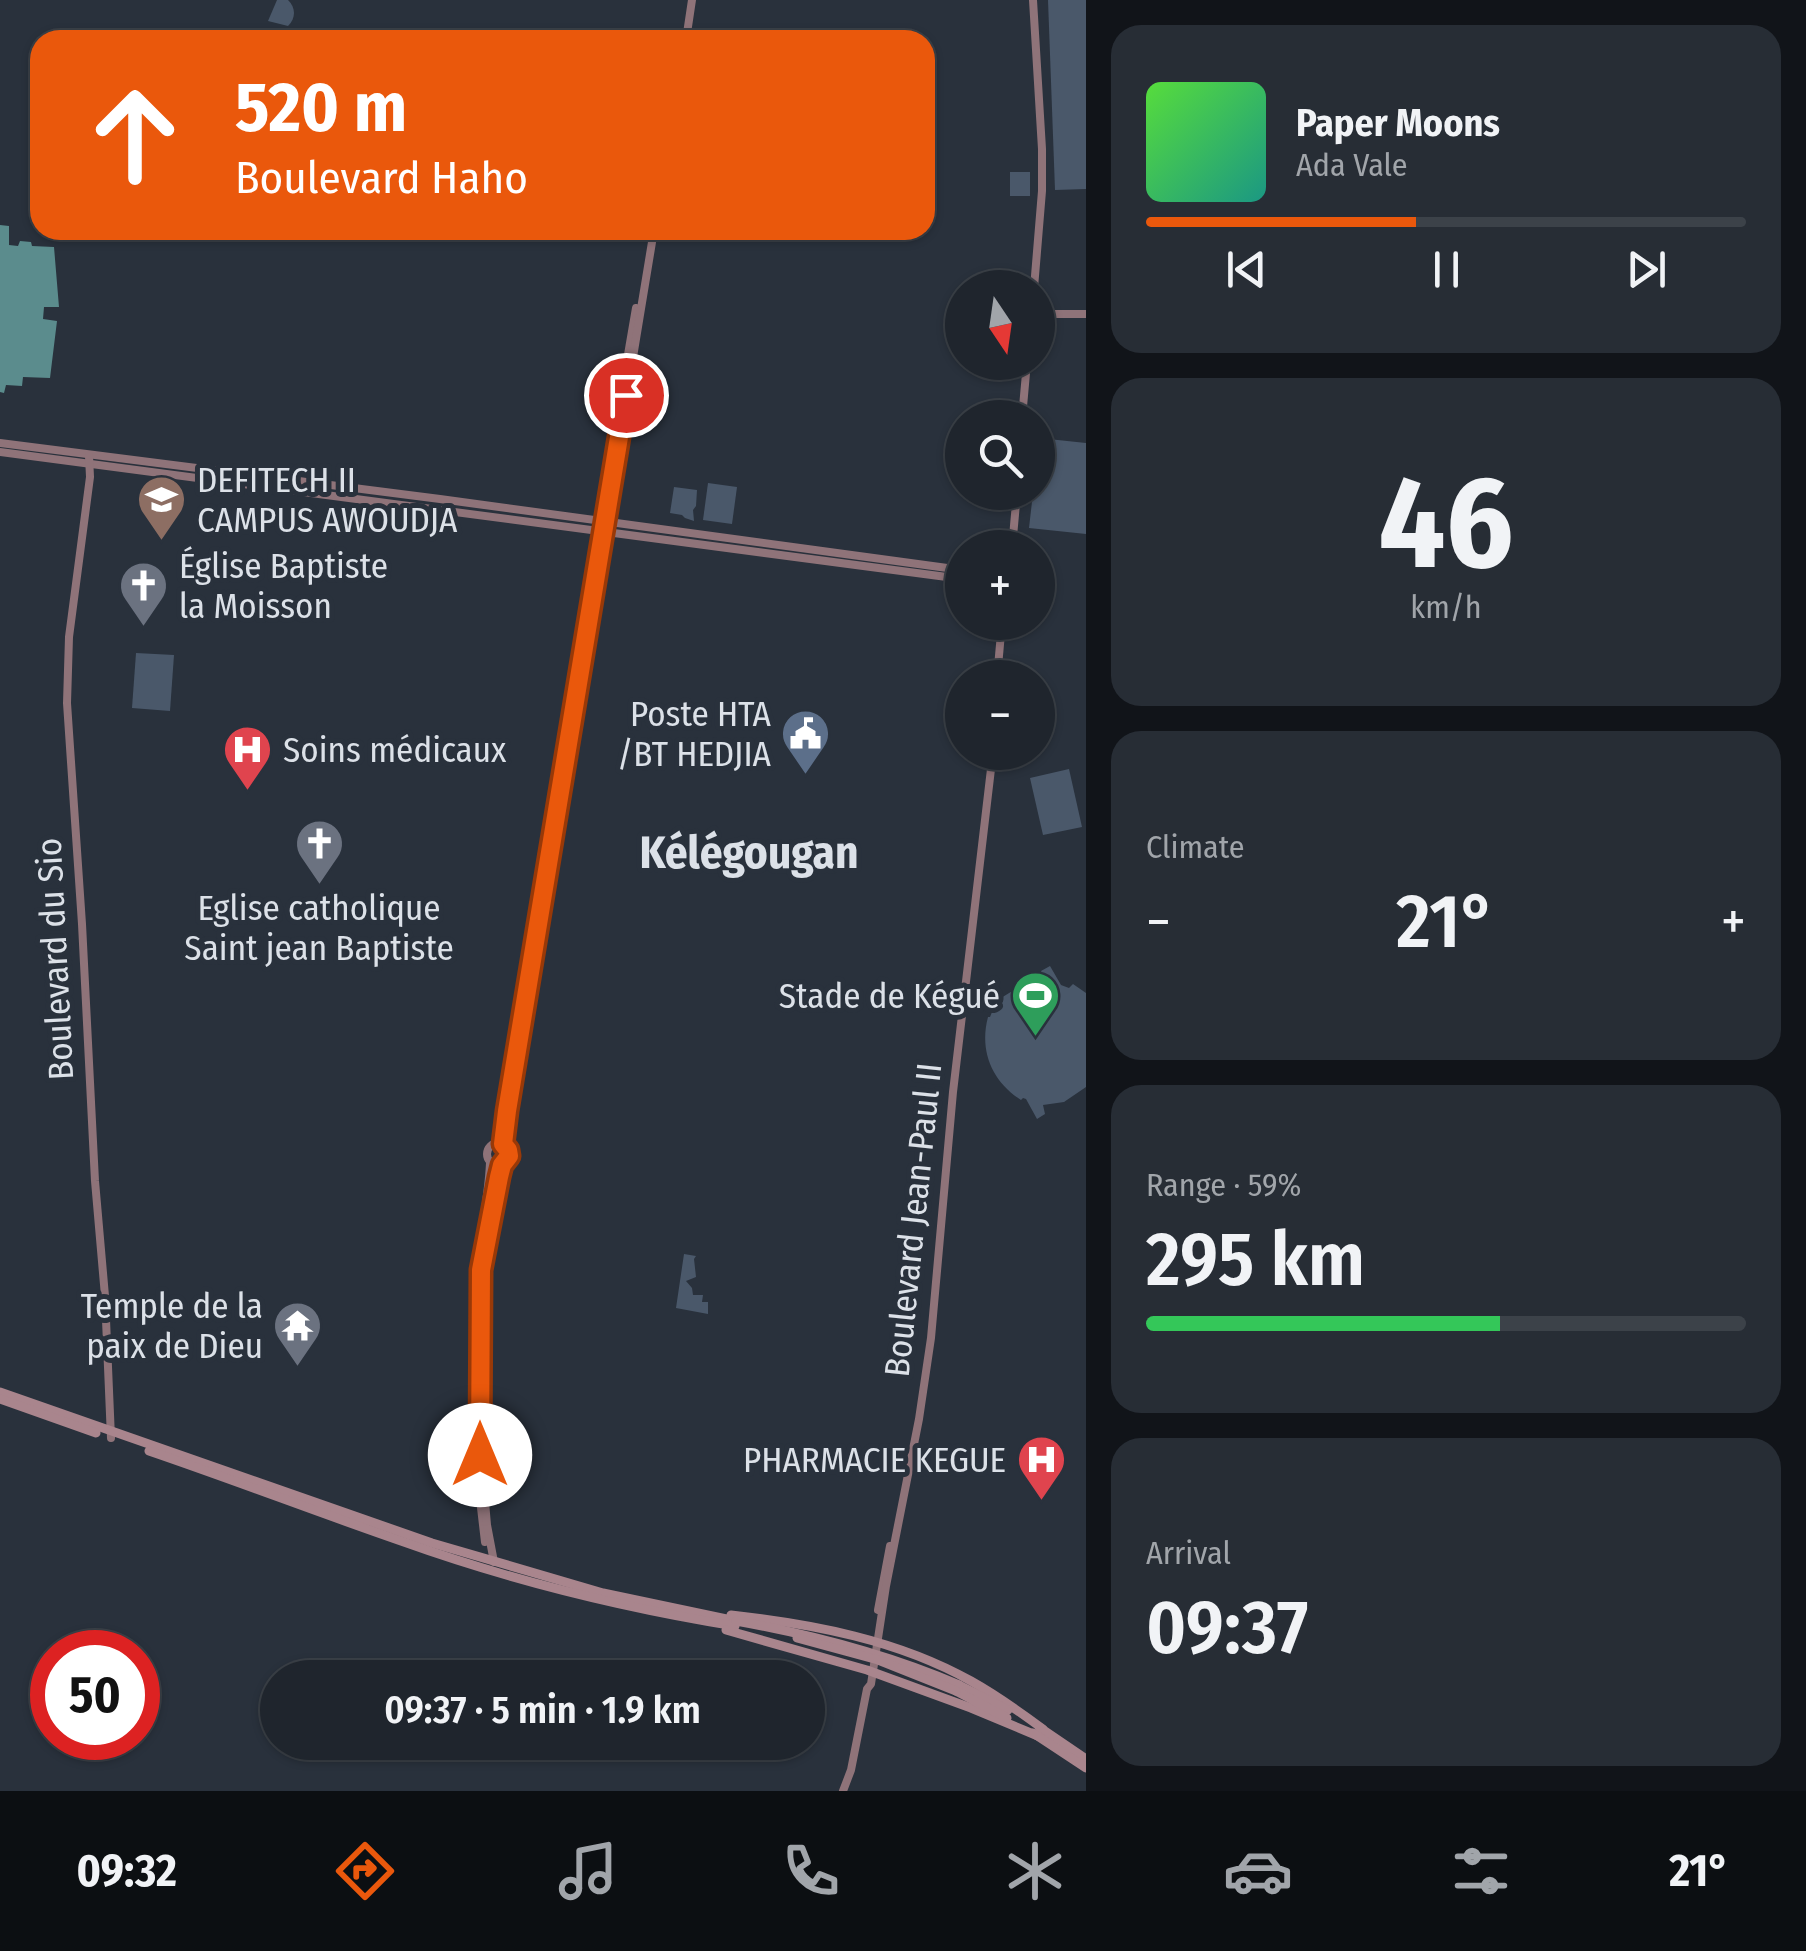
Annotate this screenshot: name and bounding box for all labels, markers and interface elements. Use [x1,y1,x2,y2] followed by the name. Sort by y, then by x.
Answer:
[235,66,407,150] text: 520 m
[70,70,200,200] icon: ahead
[1296,100,1500,146] text: Paper Moons
[1296,146,1408,184] text: Ada Vale
[235,151,528,205] text: Boulevard Haho
[1219,242,1274,297] icon: previous
[1419,242,1474,297] icon: pause
[1619,242,1674,297] icon: next
[945,270,1055,380] north arrow
[945,270,1055,770] map controls
[584,353,669,438] pin
[599,368,654,423] icon: arrive
[945,400,1055,510] button: search
[1379,445,1513,601] text: 46
[197,459,458,541] place label: DEFITECH II CAMPUS AWOUDJA
[136,474,188,542] school or university icon: DEFITECH II CAMPUS AWOUDJA
[945,530,1055,640] button: +
[179,545,388,627] place label: Église Baptiste la Moisson
[118,560,170,628] church icon: Église Baptiste la Moisson
[1410,588,1482,626] text: km/h
[945,660,1055,770] button: −
[617,693,772,775] place label: Poste HTA /BT HEDJIA
[780,708,832,776] public building icon: Poste HTA /BT HEDJIA
[222,724,274,792] hospital icon: Soins médicaux
[283,729,507,771] place label: Soins médicaux
[293,818,345,886] church icon: Eglise catholique Saint jean Baptiste
[639,826,859,880] district label: Kélégougan
[1146,828,1245,866] text: Climate
[28,837,82,1081] street label: Boulevard du Sio
[1396,877,1496,967] text: 21°
[184,887,454,969] place label: Eglise catholique Saint jean Baptiste
[1146,889,1171,955] text: −
[1721,889,1746,955] text: +
[1009,970,1061,1038] sports icon: Stade de Kégué
[779,975,1000,1017] place label: Stade de Kégué
[876,1061,950,1379] street label: Boulevard Jean-Paul II
[1146,1166,1302,1204] text: Range · 59%
[1146,1215,1365,1305] text: 295 km
[81,1285,263,1367] place label: Temple de la paix de Dieu
[272,1300,324,1368] temple icon: Temple de la paix de Dieu
[428,1403,532,1507] position arrow
[1015,1434,1067,1502] hospital icon: PHARMACIE KEGUE
[743,1439,1006,1481] place label: PHARMACIE KEGUE
[1146,1534,1231,1572] text: Arrival
[1146,1583,1308,1673] text: 09:37
[30,1630,160,1760] speed limit sign: 50
[384,1687,701,1733] text: 09:37 · 5 min · 1.9 km
[330,1836,400,1906] icon: directions
[553,1836,623,1906] icon: music
[776,1836,846,1906] icon: phone
[1000,1836,1070,1906] icon: climate
[1223,1836,1293,1906] icon: car
[1446,1836,1516,1906] icon: filters
[77,1844,177,1898] text: 09:32
[1669,1844,1729,1898] text: 21°

